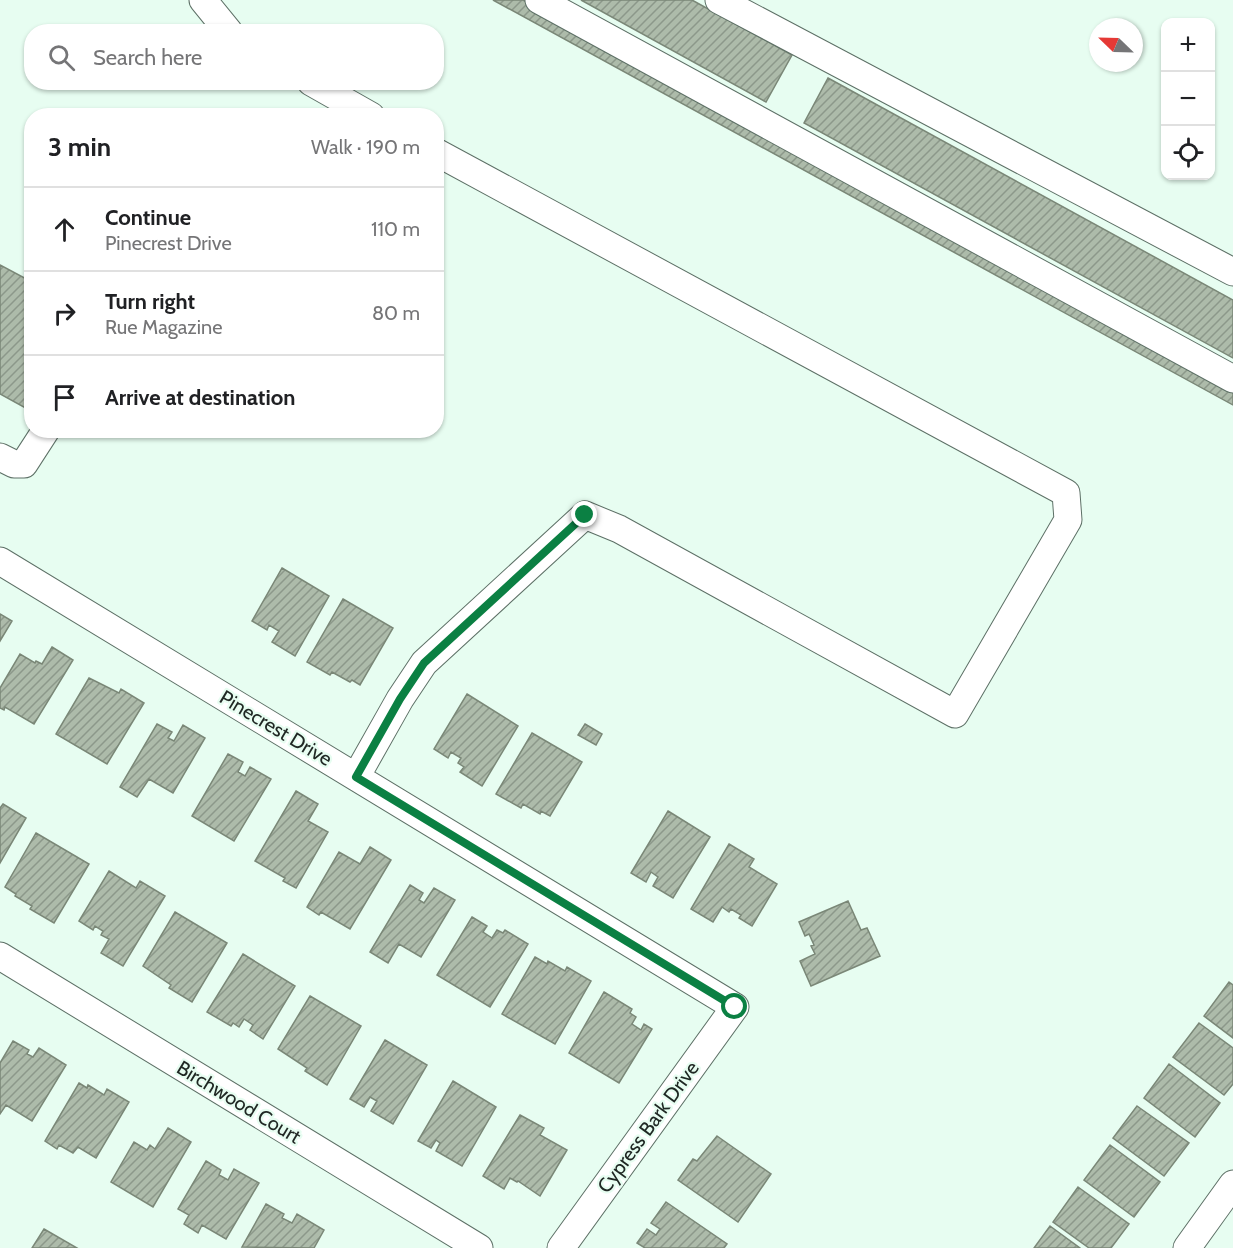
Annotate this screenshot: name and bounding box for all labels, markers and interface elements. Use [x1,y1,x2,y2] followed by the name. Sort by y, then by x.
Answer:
[1089,18,1143,72] north arrow
[1161,18,1215,180] map controls
[1161,18,1215,72] button: +
[24,24,444,90] search box
[45,41,78,74] icon: search
[93,44,202,71] text: Search here
[1161,72,1215,126] button: −
[1161,126,1215,180] button: locate
[48,131,111,163] text: 3 min
[311,135,420,159] text: Walk · 190 m
[105,204,191,231] text: Continue
[48,213,81,246] icon: ahead
[371,217,420,241] text: 110 m
[105,231,232,255] text: Pinecrest Drive
[105,288,195,315] text: Turn right
[48,297,81,330] icon: right
[372,301,420,325] text: 80 m
[105,315,222,339] text: Rue Magazine
[48,381,81,414] icon: arrive
[105,384,295,411] text: Arrive at destination
[571,501,597,527] route end
[215,685,337,771] street label: Pinecrest Drive
[721,993,747,1019] route start
[173,1056,306,1149] street label: Birchwood Court
[592,1056,704,1198] street label: Cypress Bark Drive

